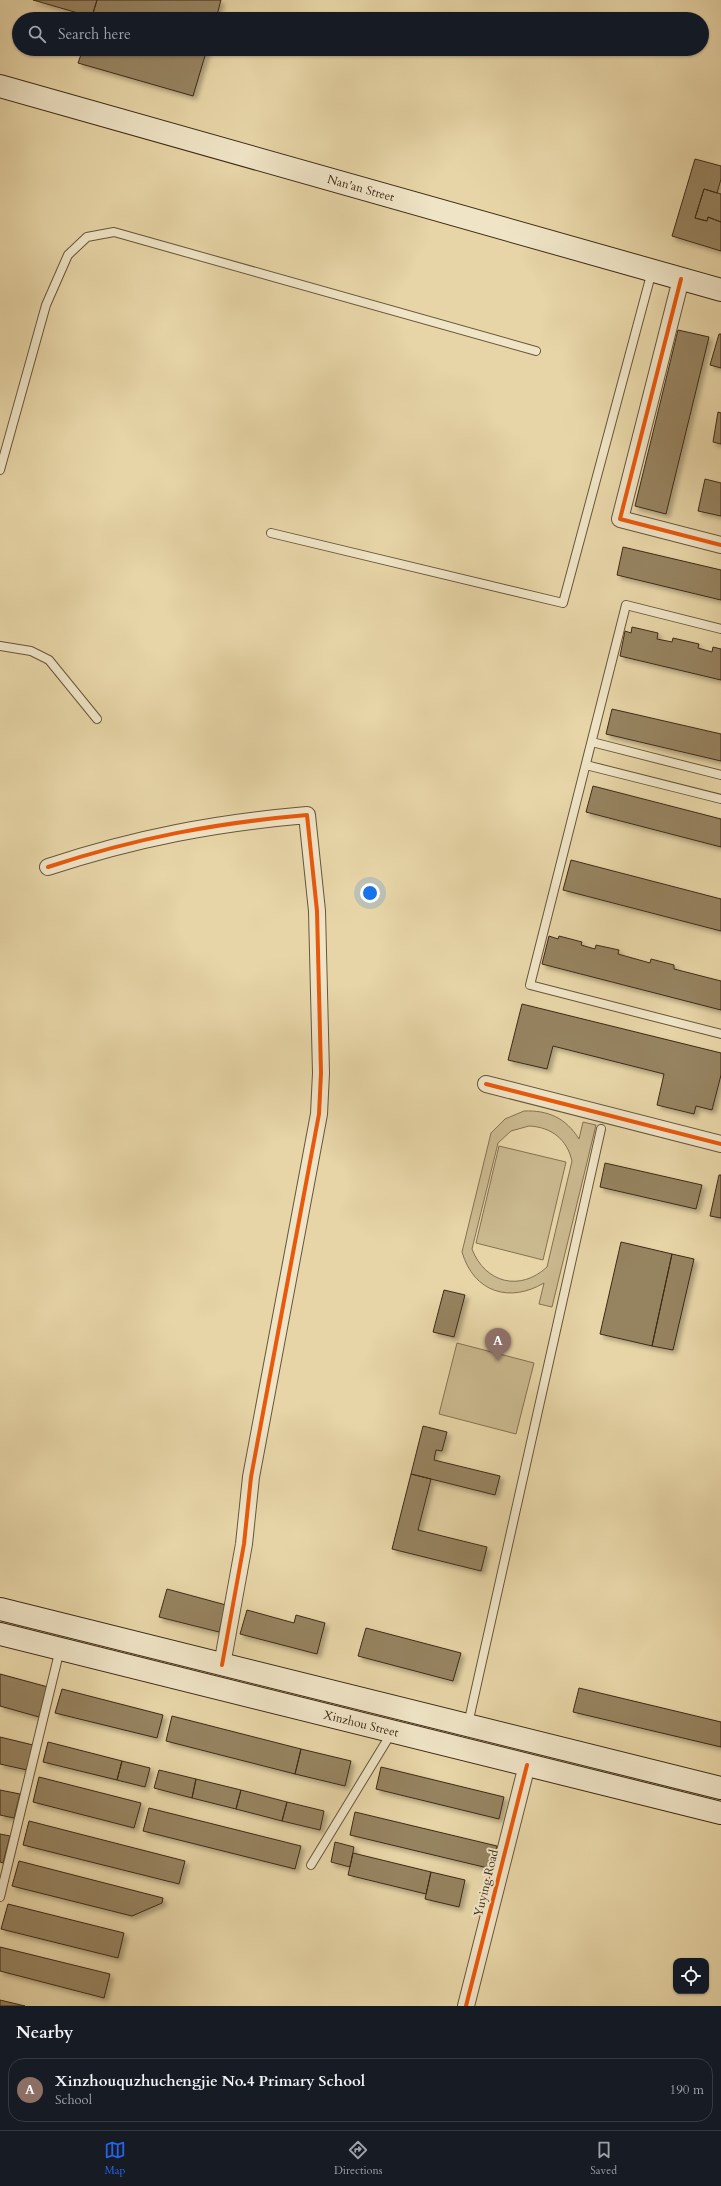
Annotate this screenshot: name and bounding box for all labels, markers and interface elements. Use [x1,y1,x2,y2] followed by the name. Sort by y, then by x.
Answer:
[12,12,709,56] search box
[26,23,48,45] icon: search
[58,24,131,44] text: Search here
[325,171,396,205] street label: Nan'an Street
[360,883,380,903] your location
[485,1328,511,1361] pin: A
[322,1707,400,1741] street label: Xinzhou Street
[470,1847,502,1918] street label: Yuying Road
[673,1958,709,1994] map controls
[673,1958,709,1994] button: locate
[16,2021,73,2044] text: Nearby
[55,2071,365,2091] text: Xinzhouquzhuchengjie No.4 Primary School
[25,2081,35,2099] text: A
[670,2081,704,2099] text: 190 m
[55,2091,92,2109] text: School
[104,2139,126,2178] tab: Map
[334,2139,382,2178] tab: Directions
[590,2139,617,2178] tab: Saved

